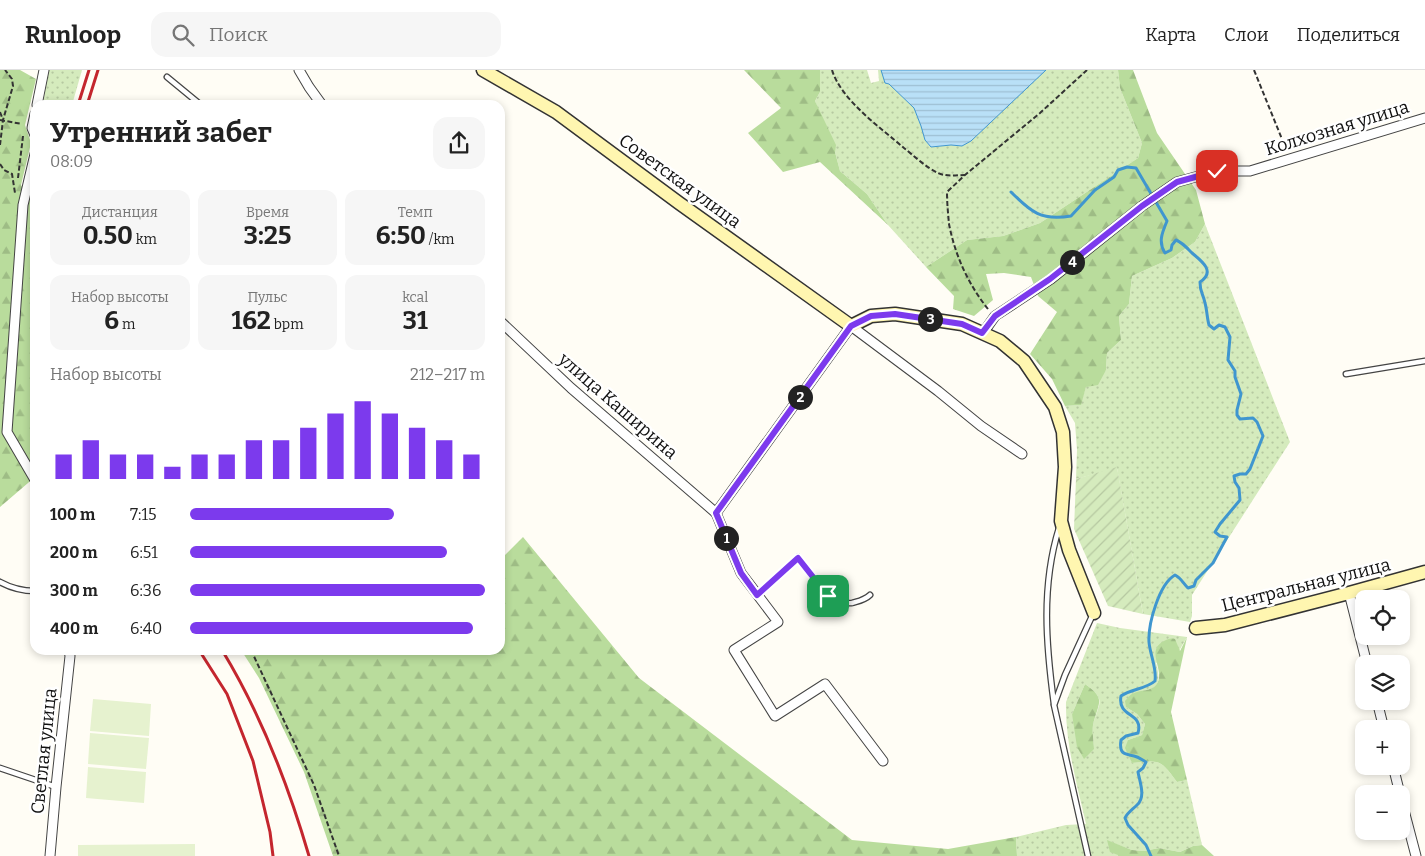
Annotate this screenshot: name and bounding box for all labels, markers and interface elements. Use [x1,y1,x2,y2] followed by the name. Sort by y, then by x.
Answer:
[151,12,501,57] search box
[25,21,121,49] text: Runloop
[169,21,197,49] icon: search
[209,23,268,46] text: Поиск
[1145,24,1196,46] text: Карта
[1224,24,1269,46] text: Слои
[1297,24,1400,46] text: Поделиться
[1262,96,1412,160] street label: Колхозная улица
[50,116,272,149] text: Утренний забег
[433,117,485,169] button: share
[615,129,746,233] street label: Советская улица
[1196,150,1238,192] pin
[50,152,93,171] text: 08:09
[1203,157,1231,185] icon: check
[82,204,158,221] text: Дистанция
[246,204,289,221] text: Время
[398,204,433,221] text: Темп
[83,221,133,251] text: 0.50
[244,221,291,251] text: 3:25
[376,221,426,251] text: 6:50
[133,231,157,248] text: km
[426,231,454,248] text: /km
[1060,250,1084,274] pin: 4
[1068,254,1077,271] text: 4
[71,289,169,306] text: Набор высоты
[248,289,287,306] text: Пульс
[402,289,428,306] text: kcal
[104,306,119,336] text: 6
[231,306,271,336] text: 162
[403,306,428,336] text: 31
[918,306,942,332] pin: 3
[926,311,935,328] text: 3
[119,316,135,333] text: m
[271,316,304,333] text: bpm
[553,348,682,464] street label: улица Каширина
[50,365,162,384] text: Набор высоты
[410,365,485,384] text: 212–217 m
[788,384,812,410] pin: 2
[797,389,804,406] text: 2
[50,505,95,524] text: 100 m
[130,505,156,524] text: 7:15
[714,526,738,550] pin: 1
[723,530,730,547] text: 1
[50,543,97,562] text: 200 m
[130,543,158,562] text: 6:51
[1219,553,1393,617] street label: Центральная улица
[807,575,849,617] pin
[50,581,98,600] text: 300 m
[130,581,161,600] text: 6:36
[814,582,842,610] icon: arrive
[1355,590,1410,840] map controls
[1355,590,1410,645] button: locate
[50,619,98,638] text: 400 m
[130,619,162,638] text: 6:40
[1355,655,1410,710] button: layers
[26,687,62,815] street label: Светлая улица
[1355,720,1410,775] button: +
[1355,785,1410,840] button: −

